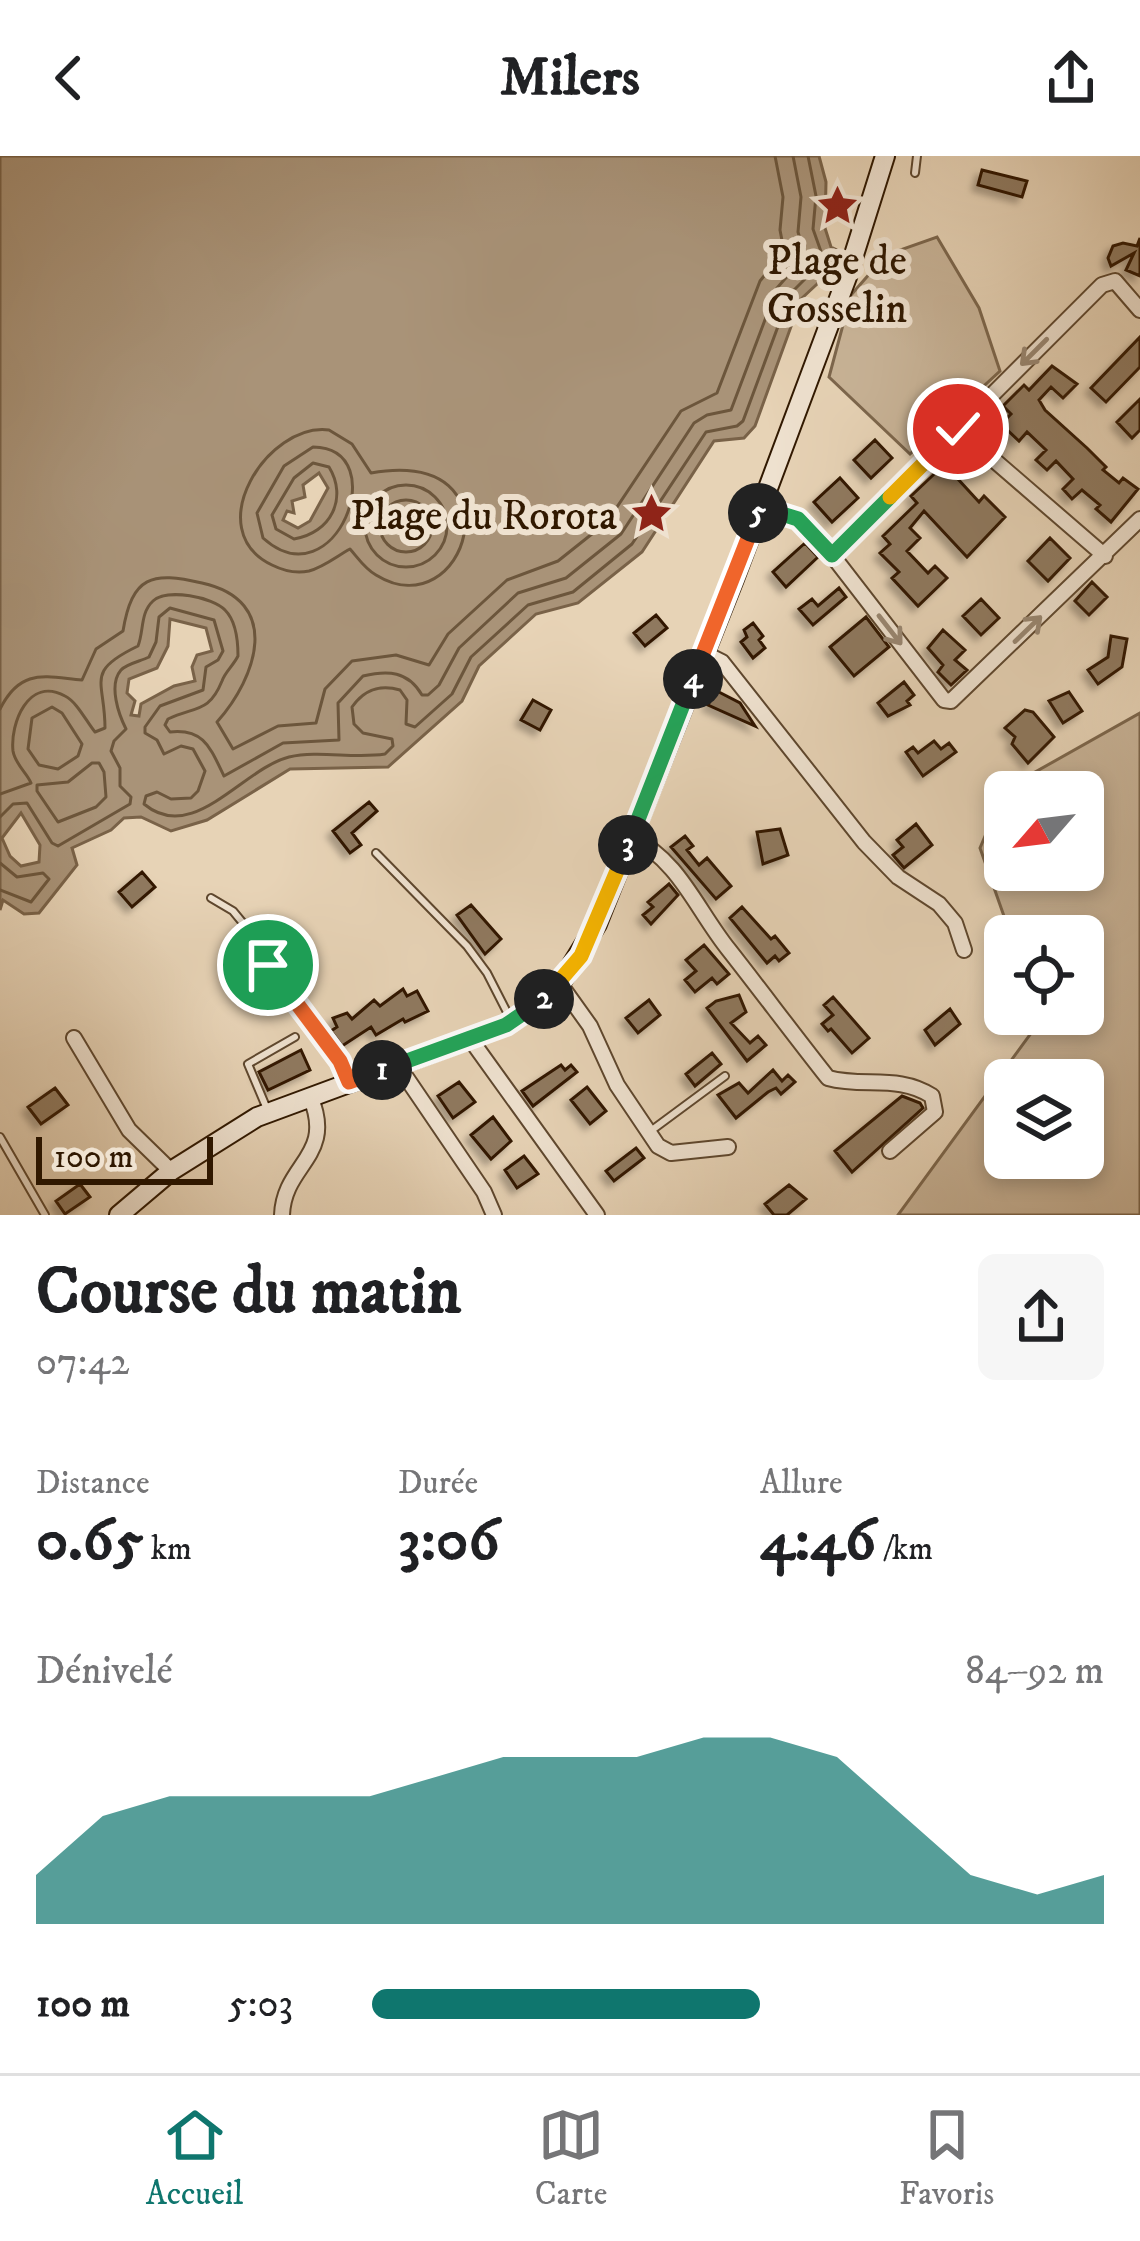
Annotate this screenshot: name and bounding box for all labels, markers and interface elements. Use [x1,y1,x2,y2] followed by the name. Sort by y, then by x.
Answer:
[36,45,102,111] icon: back
[500,45,640,112] text: Milers
[1038,45,1104,111] icon: share
[814,182,860,228] place icon: Plage de Gosselin
[767,236,907,336] place label: Plage de Gosselin
[1020,337,1050,367] one-way arrow
[907,378,1009,480] pin
[925,396,991,462] icon: check
[728,483,788,543] pin: 5
[350,491,617,543] place label: Plage du Rorota
[628,491,674,537] place icon: Plage du Rorota
[750,492,766,533] text: 5
[876,614,903,646] one-way arrow
[1013,616,1043,644] one-way arrow
[663,649,723,709] pin: 4
[684,658,703,699] text: 4
[984,771,1104,891] north arrow
[984,771,1104,1179] map controls
[598,815,658,875] pin: 3
[622,824,634,865] text: 3
[217,914,319,1016] pin
[984,915,1104,1035] button: locate
[235,932,301,998] icon: arrive
[514,969,574,1029] pin: 2
[536,978,552,1019] text: 2
[352,1040,412,1100] pin: 1
[376,1049,388,1090] text: 1
[984,1059,1104,1179] button: layers
[36,1131,213,1184] scale bar
[54,1137,133,1178] text: 100 m
[36,1252,461,1334] text: Course du matin
[978,1254,1104,1380] button: share
[36,1338,129,1387] text: 07:42
[36,1463,150,1504] text: Distance
[398,1463,478,1504] text: Durée
[760,1463,843,1504] text: Allure
[36,1504,144,1579] text: 0.65
[398,1504,500,1579] text: 3:06
[760,1504,876,1579] text: 4:46
[144,1529,192,1570] text: km
[876,1529,933,1570] text: /km
[36,1647,173,1696] text: Dénivelé
[965,1647,1104,1696] text: 84–92 m
[36,1980,130,2029] text: 100 m
[228,1980,293,2029] text: 5:03
[146,2102,243,2215] tab: Accueil
[535,2102,607,2215] tab: Carte
[899,2102,994,2215] tab: Favoris

